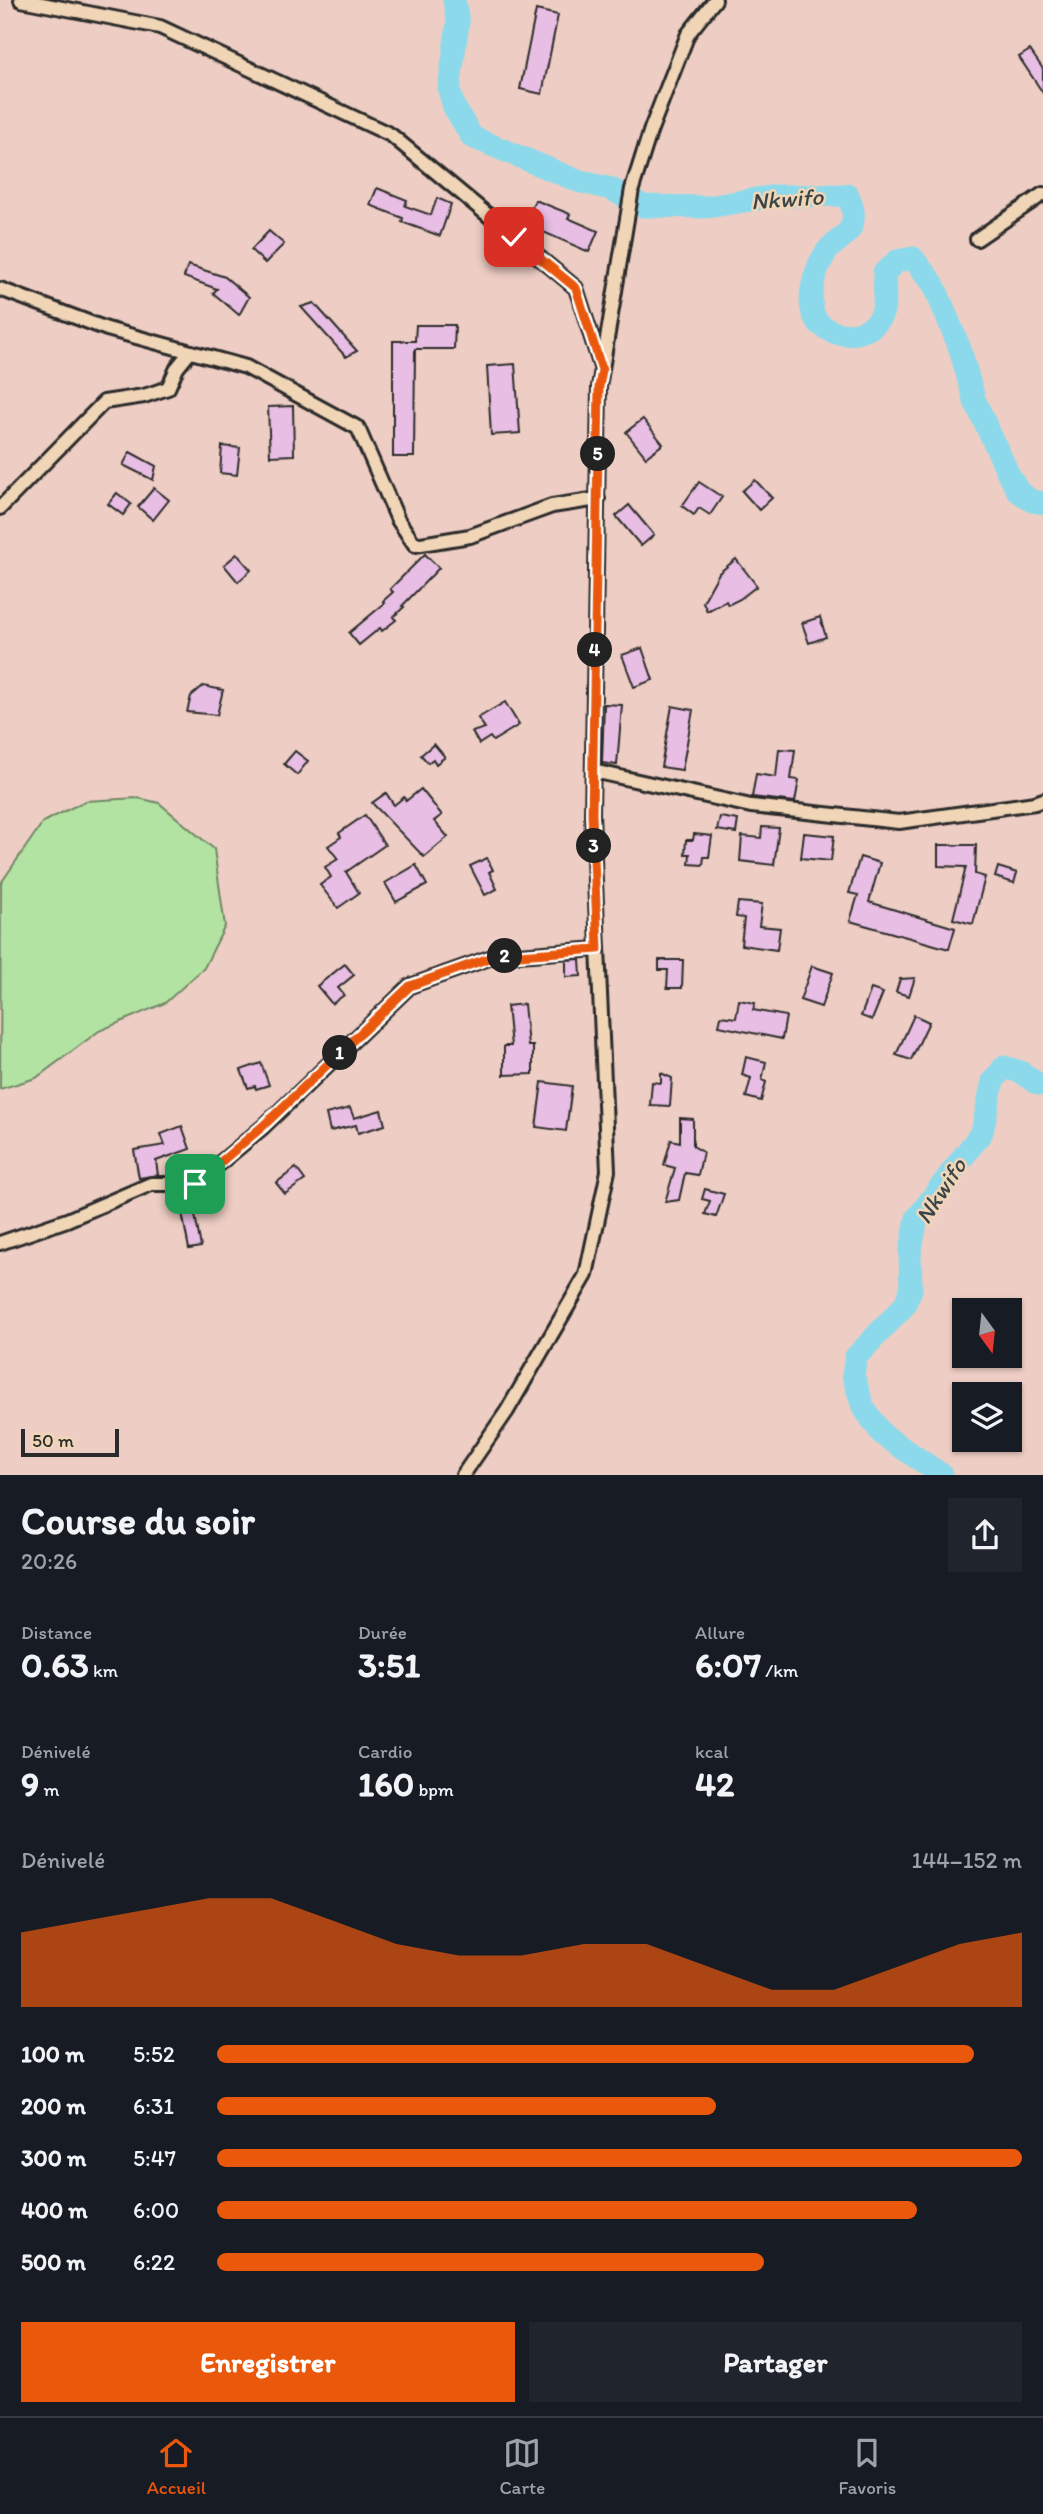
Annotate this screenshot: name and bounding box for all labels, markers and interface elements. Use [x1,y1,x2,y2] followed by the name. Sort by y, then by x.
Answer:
[750,181,825,215] water label: Nkwifo
[484,207,544,267] pin
[495,218,533,256] icon: check
[580,436,616,472] pin: 5
[593,442,602,465] text: 5
[578,632,612,668] pin: 4
[589,638,600,661] text: 4
[576,828,612,864] pin: 3
[588,834,599,857] text: 3
[488,939,522,974] pin: 2
[500,944,510,967] text: 2
[322,1036,358,1070] pin: 1
[335,1041,344,1064] text: 1
[909,1152,973,1229] water label: Nkwifo
[165,1154,225,1214] pin
[176,1165,214,1203] icon: arrive
[952,1298,1022,1368] north arrow
[952,1298,1022,1452] map controls
[952,1382,1022,1452] button: layers
[21,1426,119,1457] scale bar
[32,1429,74,1452] text: 50 m
[21,1498,255,1544] text: Course du soir
[948,1498,1022,1572] button: share
[21,1547,77,1575] text: 20:26
[21,1621,92,1644] text: Distance
[358,1621,407,1644] text: Durée
[695,1621,745,1644] text: Allure
[21,1644,89,1686] text: 0.63
[358,1644,420,1686] text: 3:51
[695,1644,761,1686] text: 6:07
[89,1659,118,1682] text: km
[761,1659,798,1682] text: /km
[21,1740,91,1763] text: Dénivelé
[358,1740,412,1763] text: Cardio
[695,1740,729,1763] text: kcal
[21,1763,39,1805] text: 9
[358,1763,414,1805] text: 160
[695,1763,734,1805] text: 42
[39,1778,60,1801] text: m
[414,1778,454,1801] text: bpm
[21,1846,105,1874] text: Dénivelé
[911,1846,1022,1874] text: 144–152 m
[21,2040,85,2068] text: 100 m
[133,2040,175,2068] text: 5:52
[21,2092,86,2120] text: 200 m
[133,2092,174,2120] text: 6:31
[21,2144,86,2172] text: 300 m
[133,2144,176,2172] text: 5:47
[21,2196,88,2224] text: 400 m
[133,2196,179,2224] text: 6:00
[21,2248,86,2276] text: 500 m
[133,2248,175,2276] text: 6:22
[21,2322,515,2402] button: Enregistrer
[529,2322,1022,2402] button: Partager
[147,2434,206,2499] tab: Accueil
[499,2434,545,2499] tab: Carte
[838,2434,896,2499] tab: Favoris

